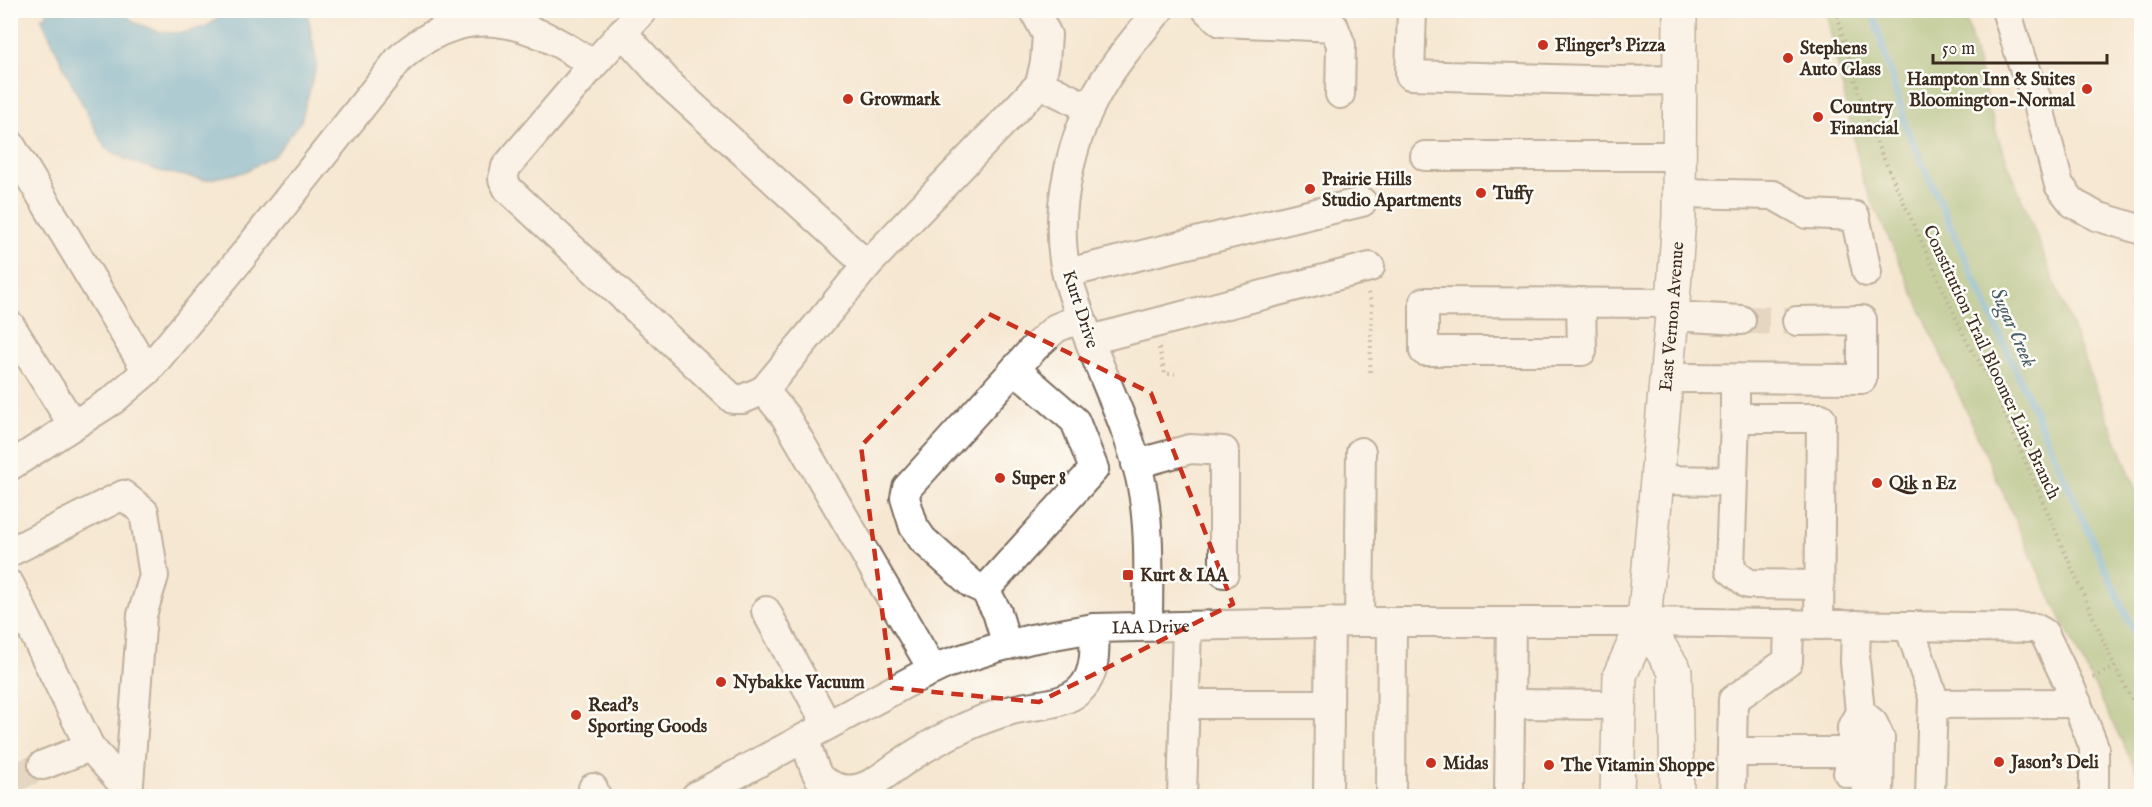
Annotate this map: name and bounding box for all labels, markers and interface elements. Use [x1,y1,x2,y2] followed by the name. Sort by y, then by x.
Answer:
[1933,27,2107,65] scale bar
[1555,35,1666,58] place label: Flinger's Pizza
[1536,38,1550,52] marker: Flinger's Pizza
[1799,38,1882,82] place label: Stephens Auto Glass
[1942,38,1975,61] text: 50 m
[1781,51,1795,65] marker: Stephens Auto Glass
[1906,69,2076,113] place label: Hampton Inn & Suites Bloomington-Normal
[2080,82,2094,96] marker: Hampton Inn & Suites Bloomington-Normal
[860,89,941,112] place label: Growmark
[841,92,855,106] marker: Growmark
[1830,97,1900,141] place label: Country Financial
[1811,110,1825,124] marker: Country Financial
[1322,169,1462,213] place label: Prairie Hills Studio Apartments
[1303,182,1317,196] marker: Prairie Hills Studio Apartments
[1492,183,1535,206] place label: Tuffy
[1474,186,1488,200] marker: Tuffy
[1917,222,2065,504] street label: Constitution Trail Bloomer Line Branch
[1655,241,1690,393] street label: East Vernon Avenue
[1056,267,1103,351] street label: Kurt Drive
[1983,284,2041,372] water label: Sugar Creek
[1012,468,1066,491] place label: Super 8
[993,471,1007,485] marker: Super 8
[1889,473,1957,496] place label: Qik n Ez
[1870,476,1884,490] marker: Qik n Ez
[1140,565,1229,588] place label: Kurt & IAA
[1121,568,1135,582] marker: Kurt & IAA
[1111,616,1190,641] street label: IAA Drive
[732,672,865,695] place label: Nybakke Vacuum
[714,675,728,689] marker: Nybakke Vacuum
[588,695,708,739] place label: Read's Sporting Goods
[569,708,583,722] marker: Read's Sporting Goods
[2009,752,2099,775] place label: Jason's Deli
[1443,753,1489,776] place label: Midas
[1560,755,1716,778] place label: The Vitamin Shoppe
[1992,755,2006,769] marker: Jason's Deli
[1424,756,1438,770] marker: Midas
[1542,758,1556,772] marker: The Vitamin Shoppe

